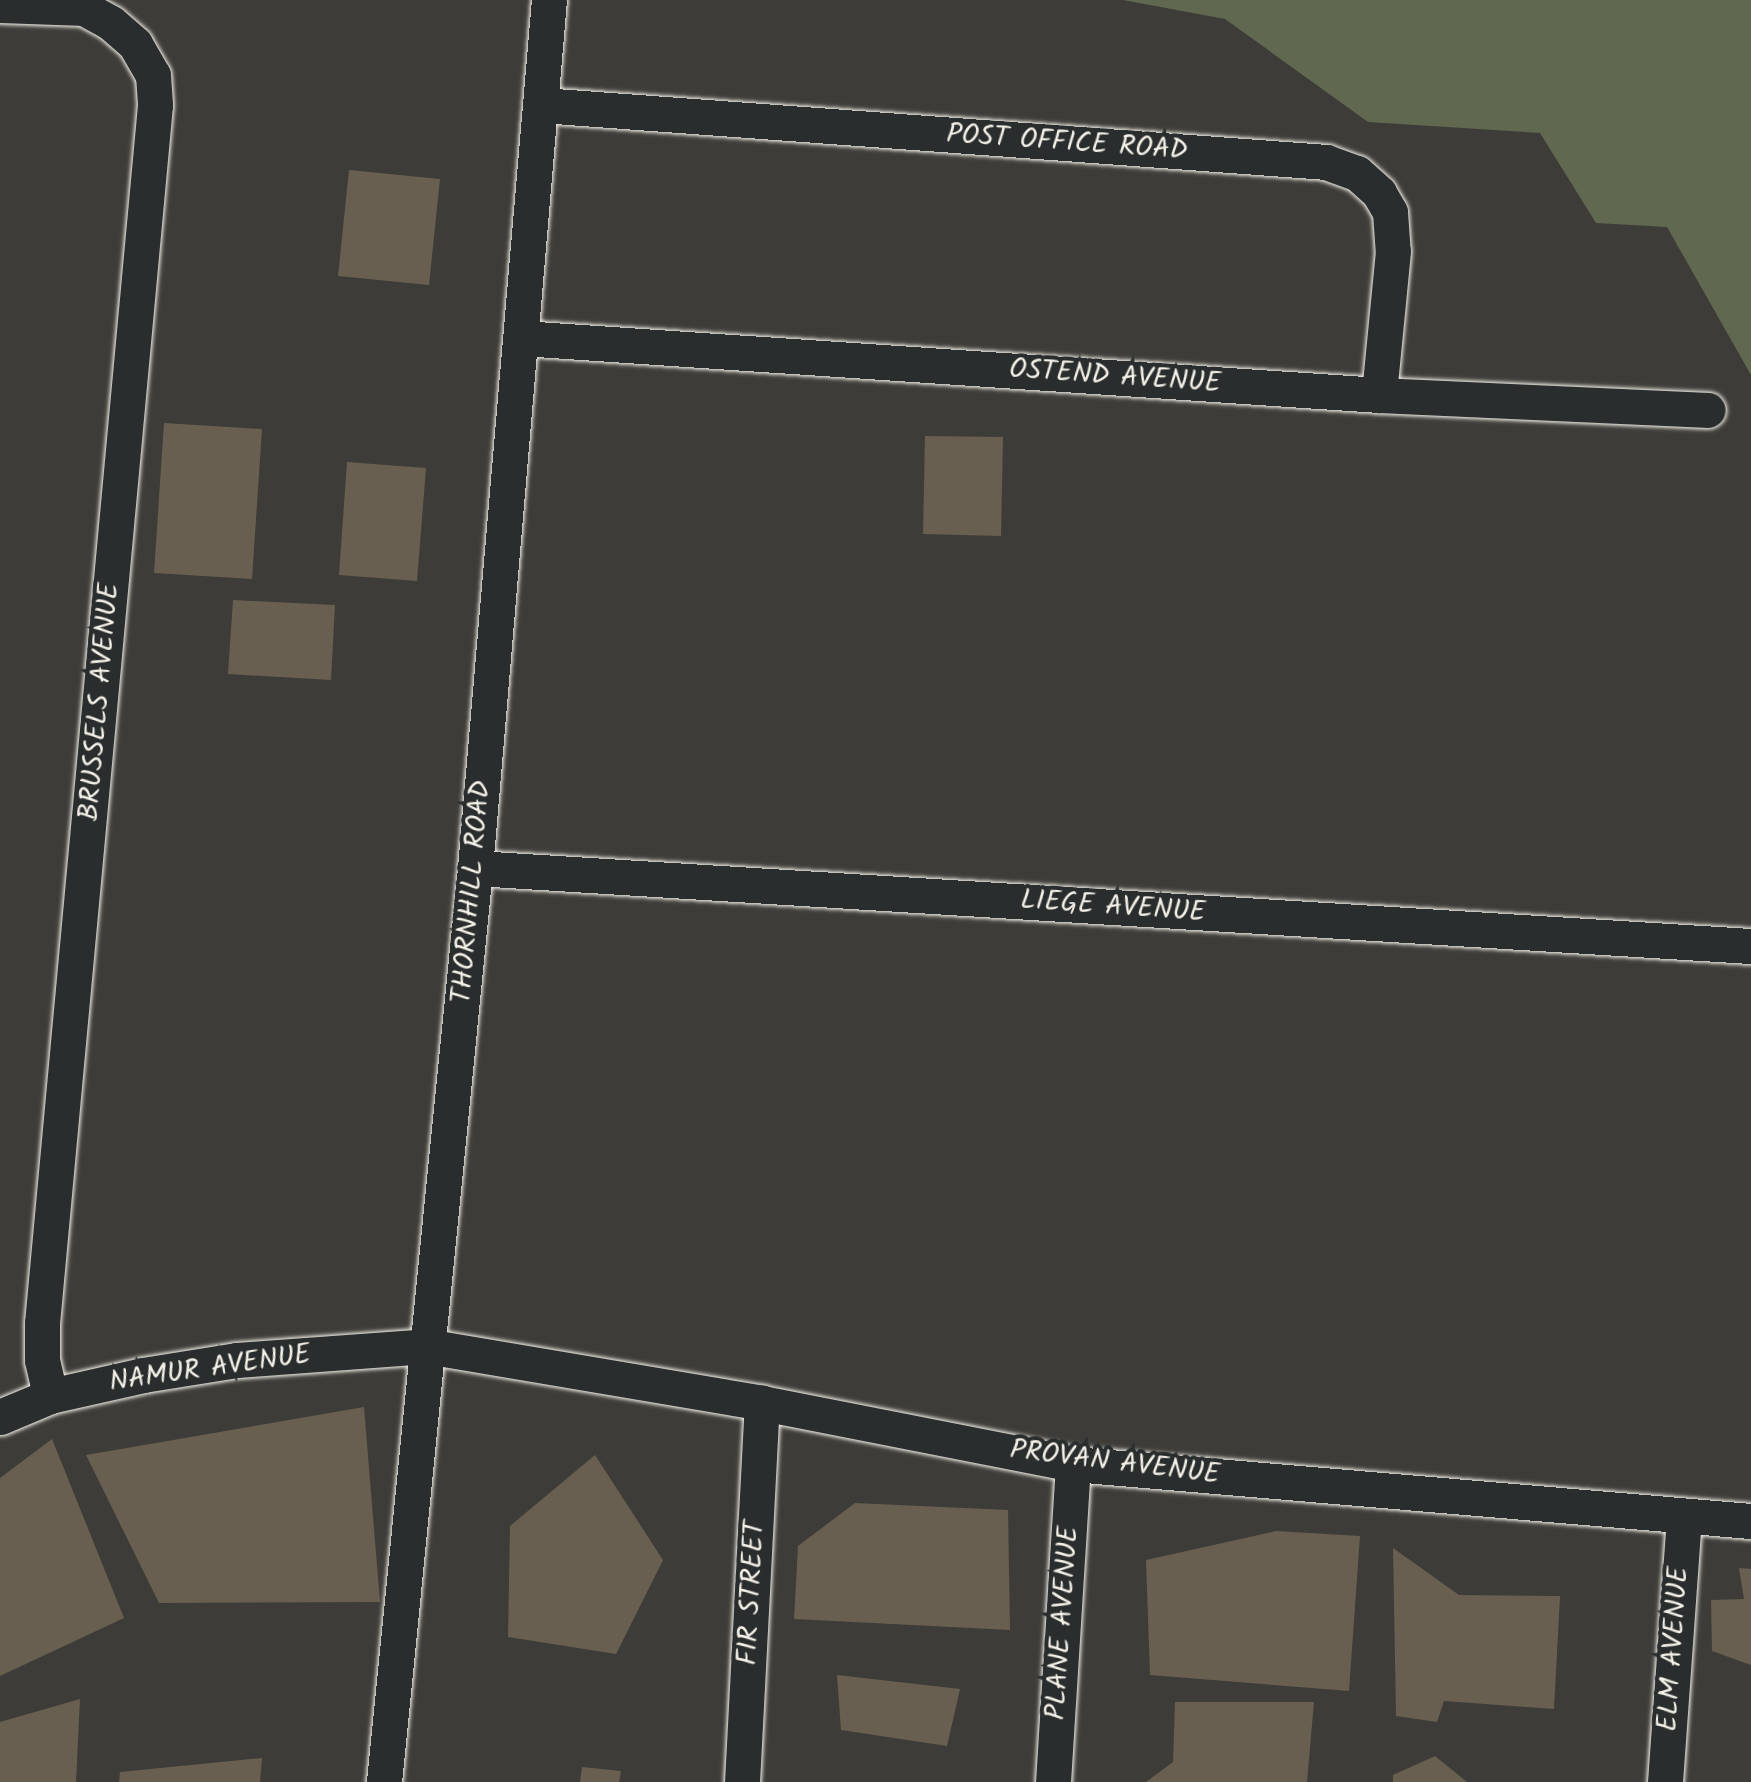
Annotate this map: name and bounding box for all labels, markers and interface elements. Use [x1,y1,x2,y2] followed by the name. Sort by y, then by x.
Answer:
[945,118,1189,168] street label: POST OFFICE ROAD
[1008,353,1222,401] street label: OSTEND AVENUE
[73,582,127,822] street label: BRUSSELS AVENUE
[446,779,498,1005] street label: THORNHILL ROAD
[1019,884,1207,930] street label: LIEGE AVENUE
[107,1338,313,1400] street label: NAMUR AVENUE
[1008,1433,1222,1493] street label: PROVAN AVENUE
[731,1520,773,1666] street label: FIR STREET
[1039,1525,1087,1721] street label: PLANE AVENUE
[1651,1565,1697,1733] street label: ELM AVENUE

